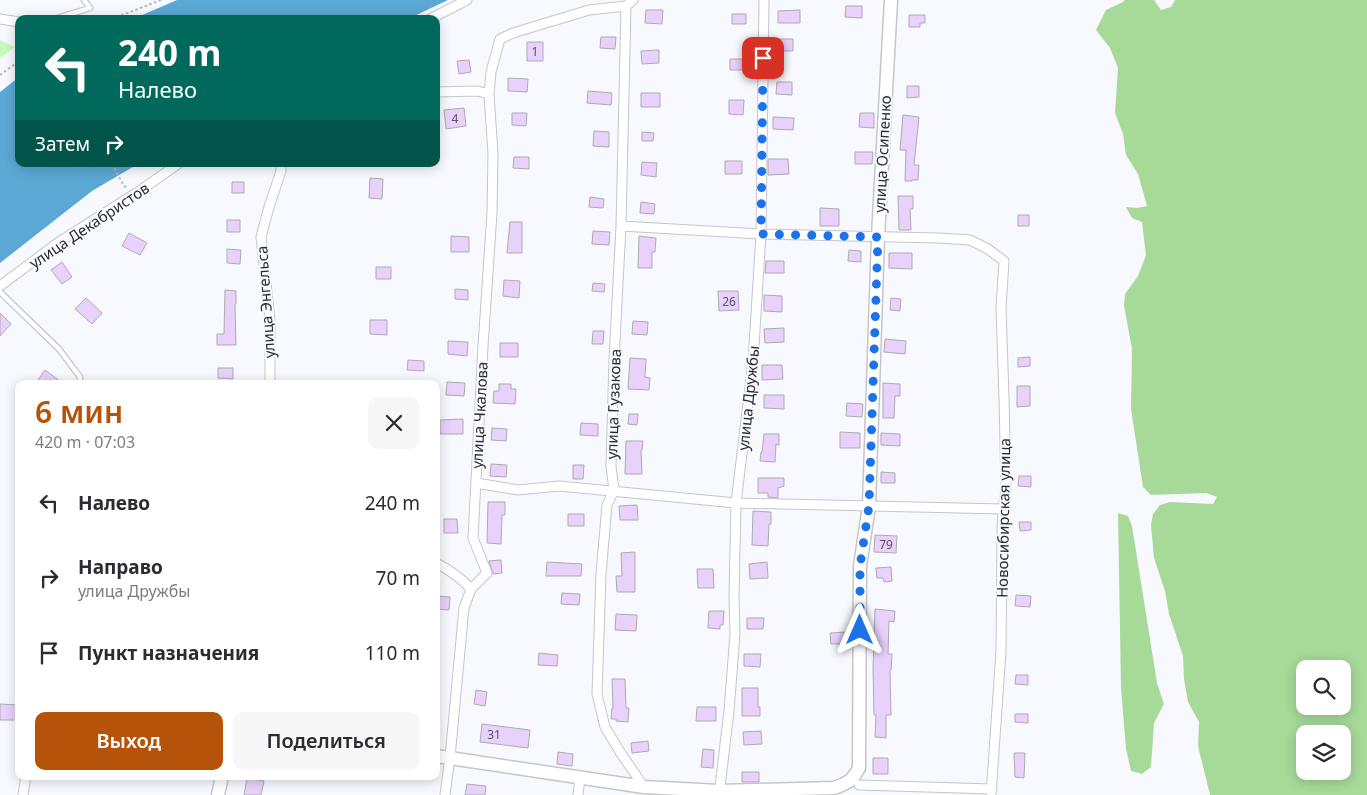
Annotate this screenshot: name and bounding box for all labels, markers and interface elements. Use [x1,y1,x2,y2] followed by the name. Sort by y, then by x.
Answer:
[118,29,221,76] text: 240 m
[35,35,100,100] icon: left
[742,37,784,79] pin
[532,43,538,60] house number: 1
[749,44,777,72] icon: arrive
[118,74,197,104] text: Налево
[869,95,895,213] street label: улица Осипенко
[452,110,459,127] house number: 4
[100,130,128,158] icon: right
[35,131,90,157] text: Затем
[25,177,153,273] street label: улица Декабристов
[251,245,279,359] street label: улица Энгельса
[722,293,736,310] house number: 26
[733,345,763,451] street label: улица Дружбы
[601,348,625,460] street label: улица Гузакова
[466,361,492,469] street label: улица Чкалова
[35,391,123,432] text: 6 мин
[368,397,420,449] button: close
[35,431,135,453] text: 420 m · 07:03
[992,438,1014,598] street label: Новосибирская улица
[35,489,63,517] icon: left
[78,490,150,516] text: Налево
[365,490,420,516] text: 240 m
[879,536,893,553] house number: 79
[78,554,163,580] text: Направо
[35,564,63,592] icon: right
[376,565,420,591] text: 70 m
[78,580,190,602] text: улица Дружбы
[833,603,885,655] position arrow
[35,639,63,667] icon: arrive
[78,640,259,666] text: Пункт назначения
[365,640,420,666] text: 110 m
[1296,660,1351,780] map controls
[1296,660,1351,715] button: search
[35,712,223,770] button: Выход
[233,712,420,770] button: Поделиться
[1296,725,1351,780] button: layers
[487,726,501,743] house number: 31

